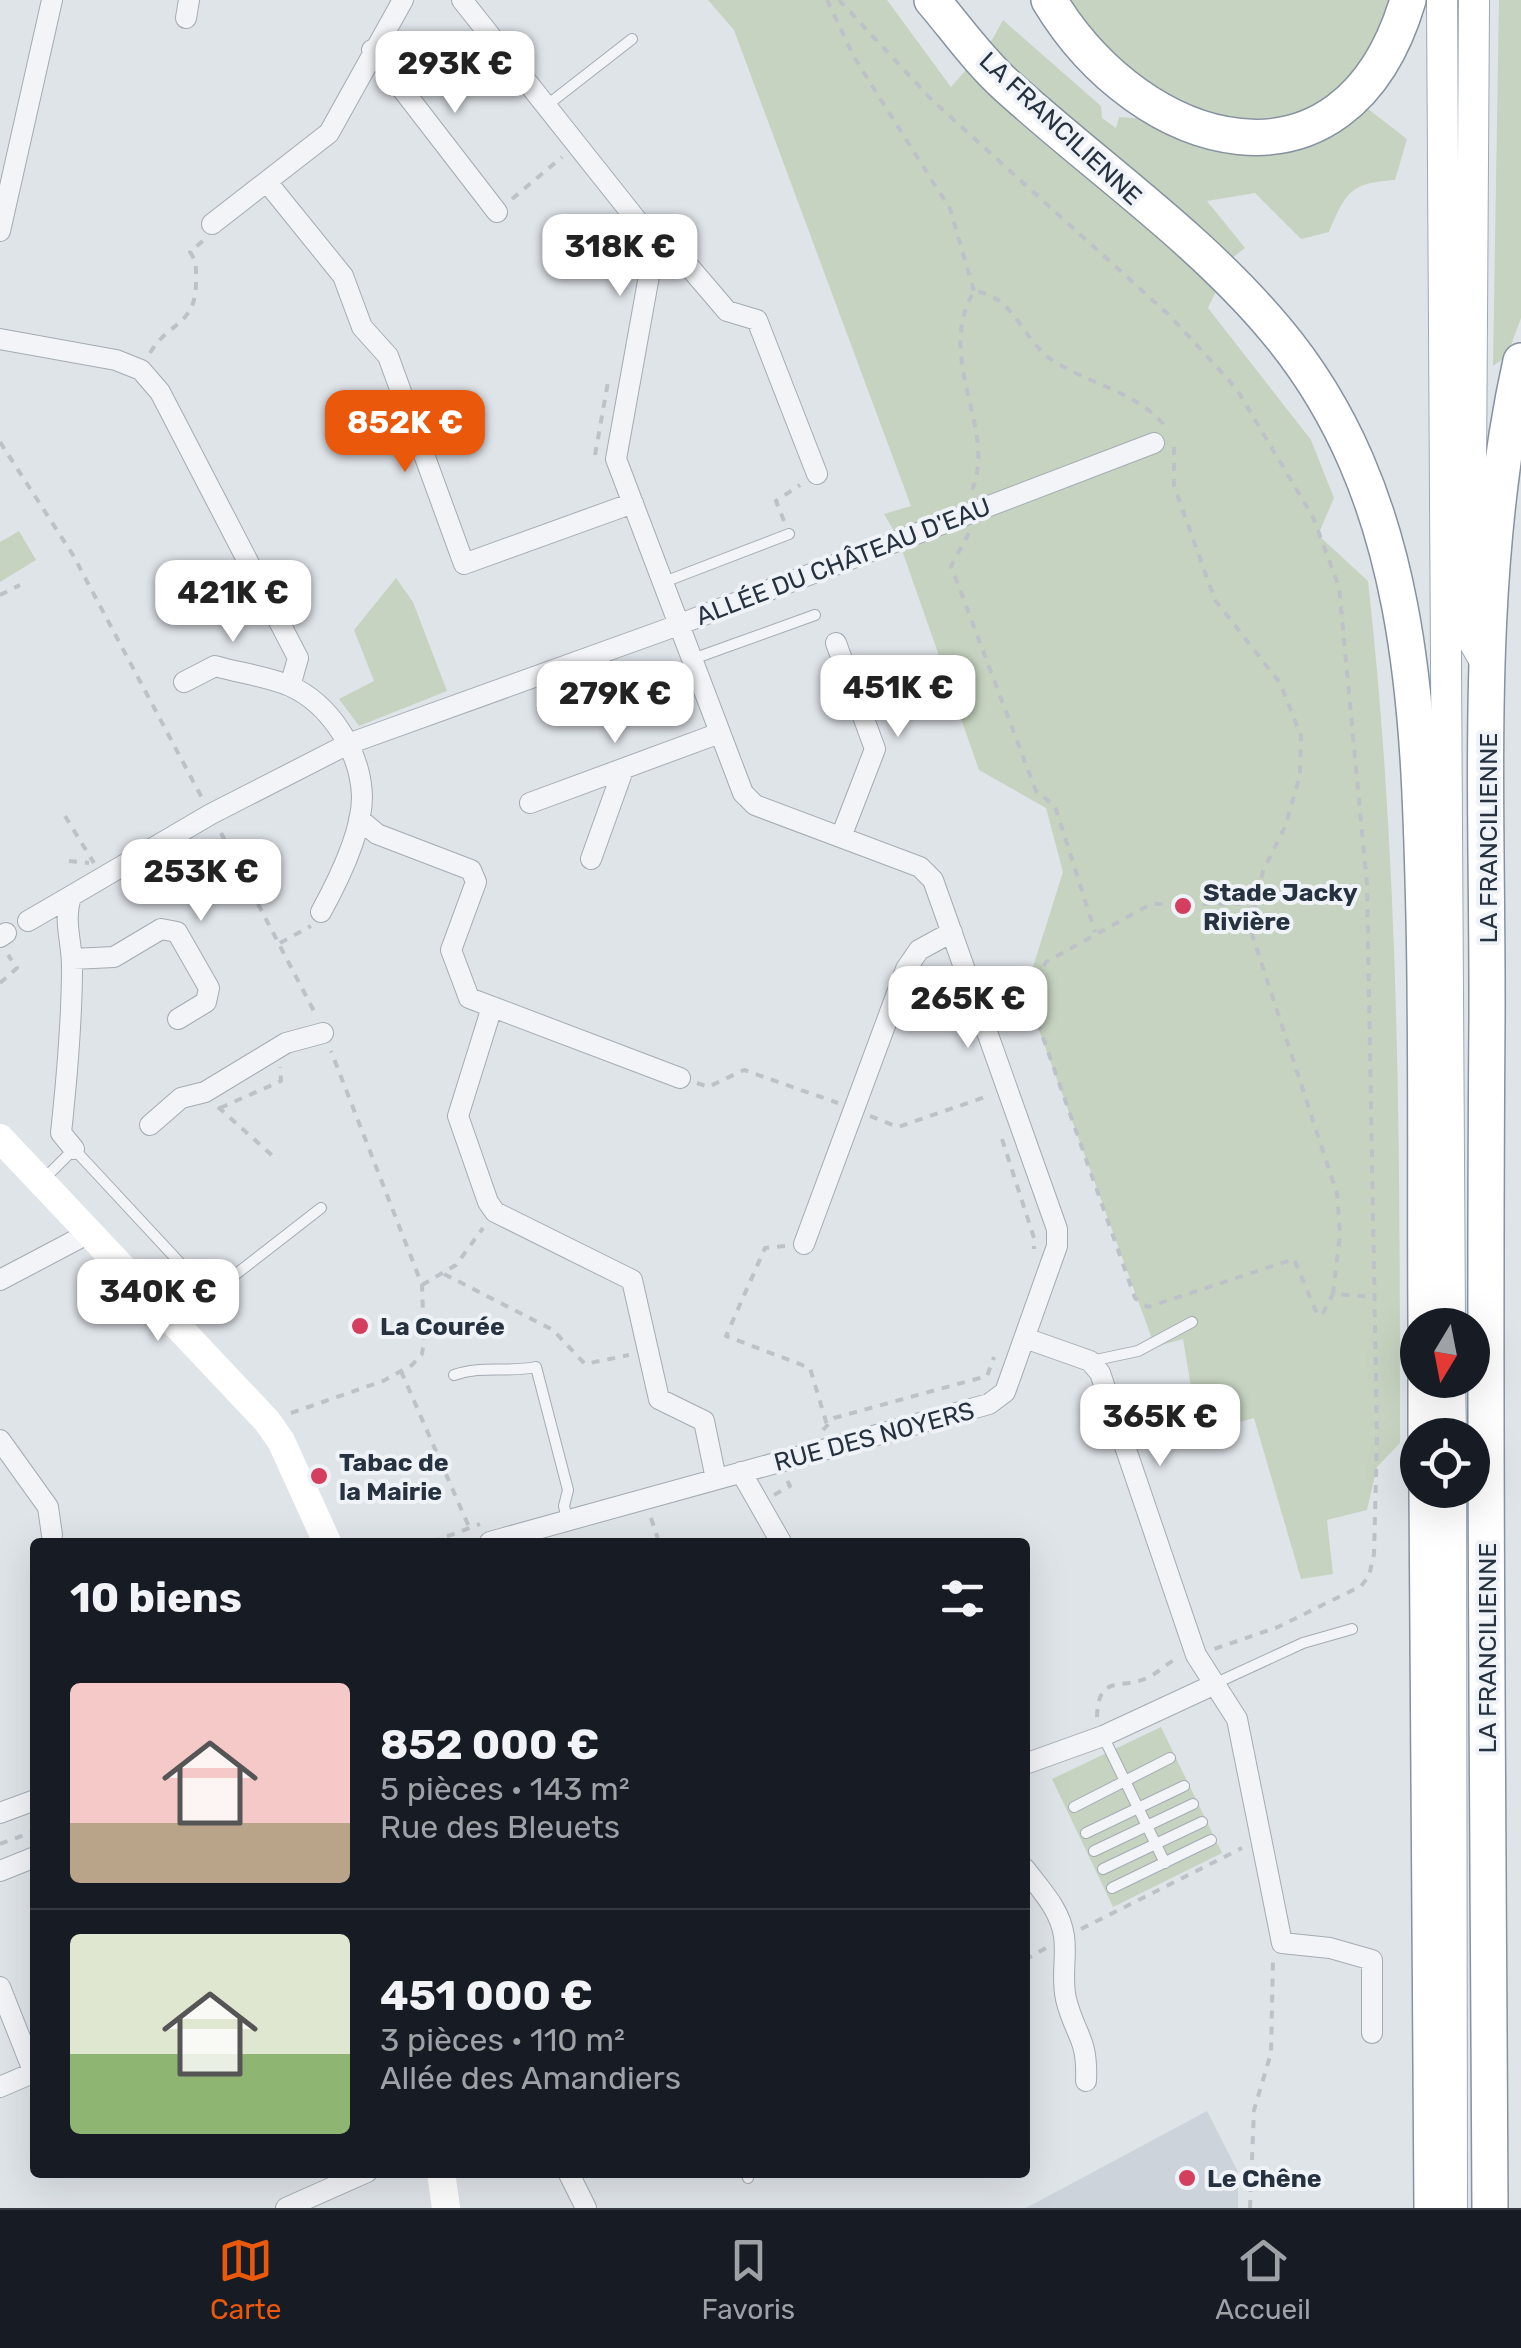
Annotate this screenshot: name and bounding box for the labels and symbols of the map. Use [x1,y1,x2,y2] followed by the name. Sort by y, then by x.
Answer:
[374,31,536,116] pin: 293K €
[974,46,1148,211] street label: LA FRANCILIENNE
[539,214,701,299] pin: 318K €
[324,390,486,475] pin: 852K €
[692,492,995,631] street label: ALLÉE DU CHÂTEAU D'EAU
[152,560,314,645] pin: 421K €
[817,655,979,740] pin: 451K €
[534,661,696,746] pin: 279K €
[1474,733,1503,943] street label: LA FRANCILIENNE
[120,839,282,924] pin: 253K €
[1203,878,1358,936] place label: Stade Jacky Rivière
[1172,895,1194,917] marker: Stade Jacky Rivière
[887,966,1049,1051] pin: 265K €
[77,1259,239,1344] pin: 340K €
[1400,1308,1490,1398] north arrow
[380,1312,505,1341] place label: La Courée
[349,1315,371,1337] marker: La Courée
[1079,1384,1241,1469] pin: 365K €
[771,1396,977,1477] street label: RUE DES NOYERS
[339,1448,449,1506] place label: Tabac de la Mairie
[308,1465,330,1487] marker: Tabac de la Mairie
[1473,1543,1502,1753] street label: LA FRANCILIENNE
[1207,2164,1322,2193] place label: Le Chêne
[1176,2167,1198,2189] marker: Le Chêne

